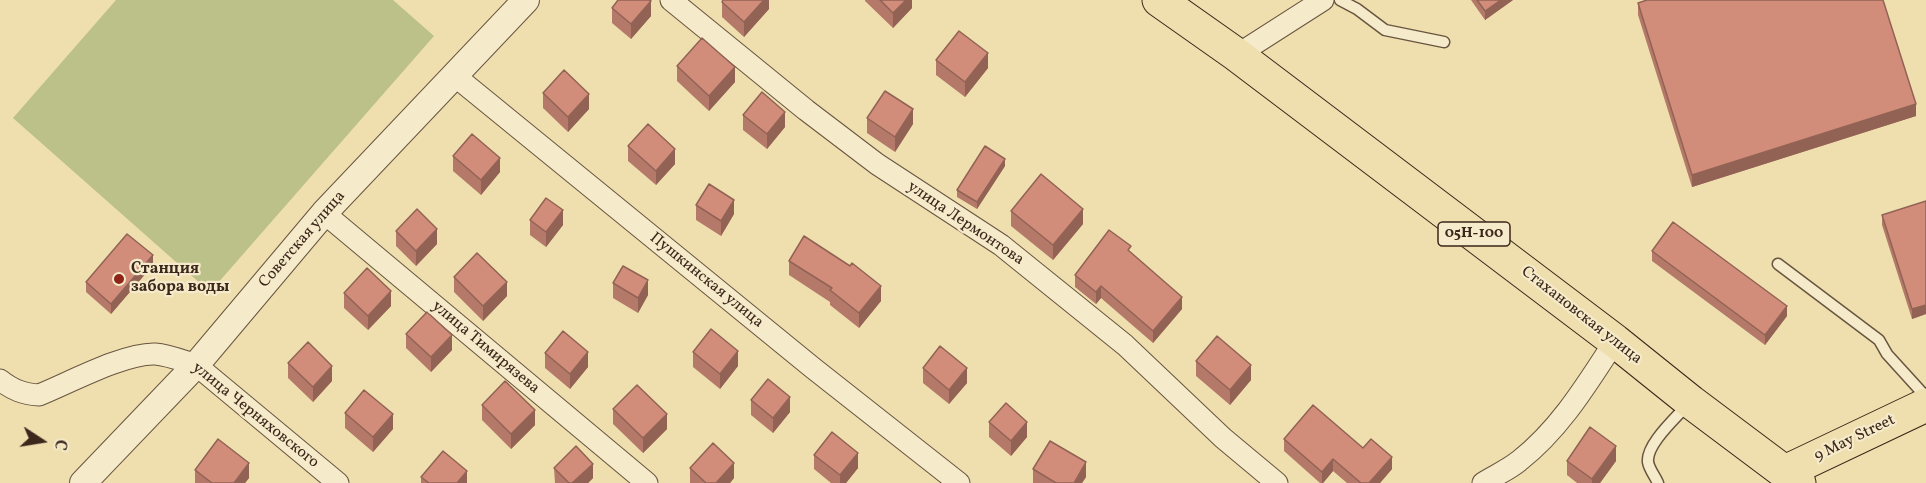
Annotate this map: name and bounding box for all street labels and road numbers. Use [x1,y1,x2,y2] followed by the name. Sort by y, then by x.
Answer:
[903,178,1027,270] street label: улица Лермонтова
[256,188,350,292] street label: Советская улица
[1438,222,1510,246] road number: 05Н-100
[645,229,767,333] street label: Пушкинская улица
[1517,263,1645,369] street label: Стахановская улица
[427,297,543,399] street label: улица Тимирязева
[188,359,322,473] street label: улица Черняховского
[1811,411,1899,467] street label: 9 May Street

